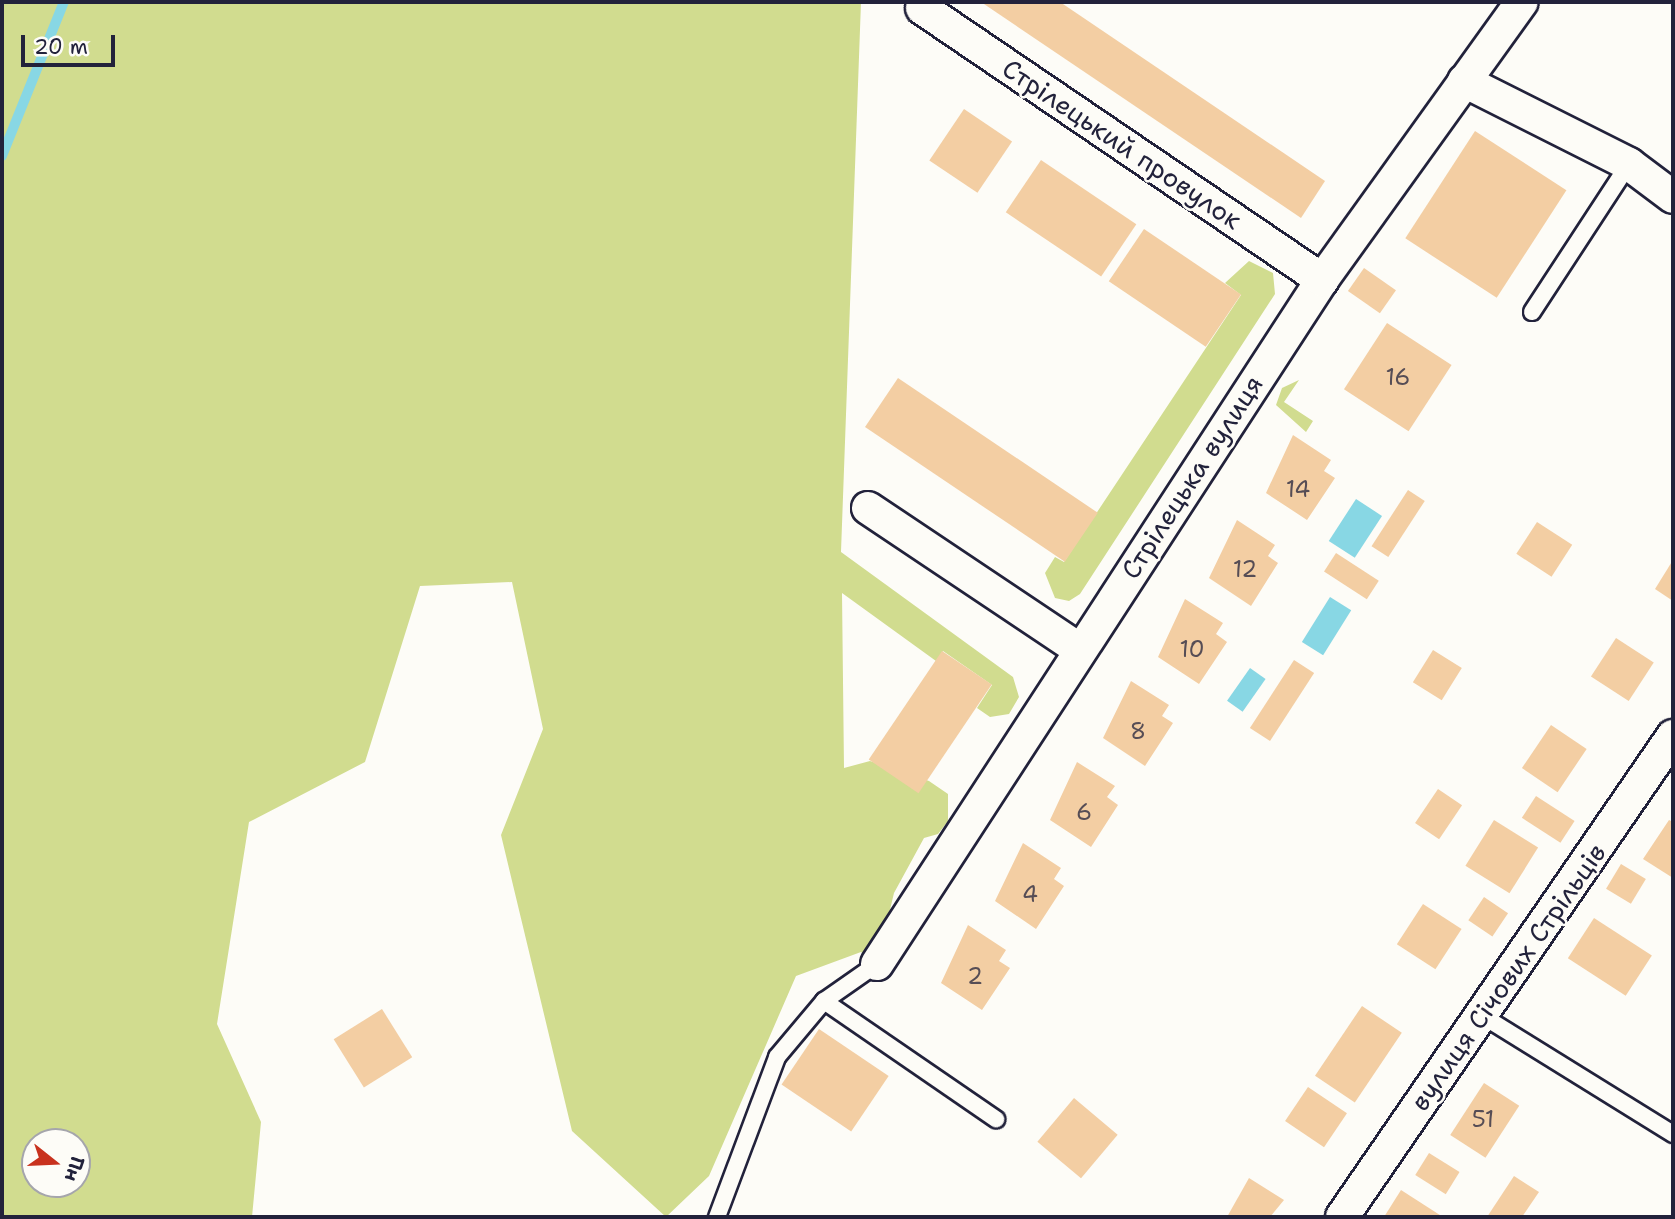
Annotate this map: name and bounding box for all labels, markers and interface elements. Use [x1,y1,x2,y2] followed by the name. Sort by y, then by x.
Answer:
[24,21,119,65] scale bar
[34,33,88,61] text: 20 m
[997,52,1247,236] street label: Стрілецький провулок
[1386,363,1410,391] house number: 16
[1115,369,1269,585] street label: Стрілецька вулиця
[1286,475,1310,503] house number: 14
[1233,555,1257,583] house number: 12
[1179,635,1205,663] house number: 10
[1130,717,1146,745] house number: 8
[1076,798,1092,826] house number: 6
[1404,838,1612,1116] street label: вулиця Січових Стрільців
[1022,880,1038,908] house number: 4
[967,962,983,990] house number: 2
[1472,1105,1494,1133] house number: 51
[21,1128,91,1198] north arrow
[59,1153,90,1185] text: Пн

